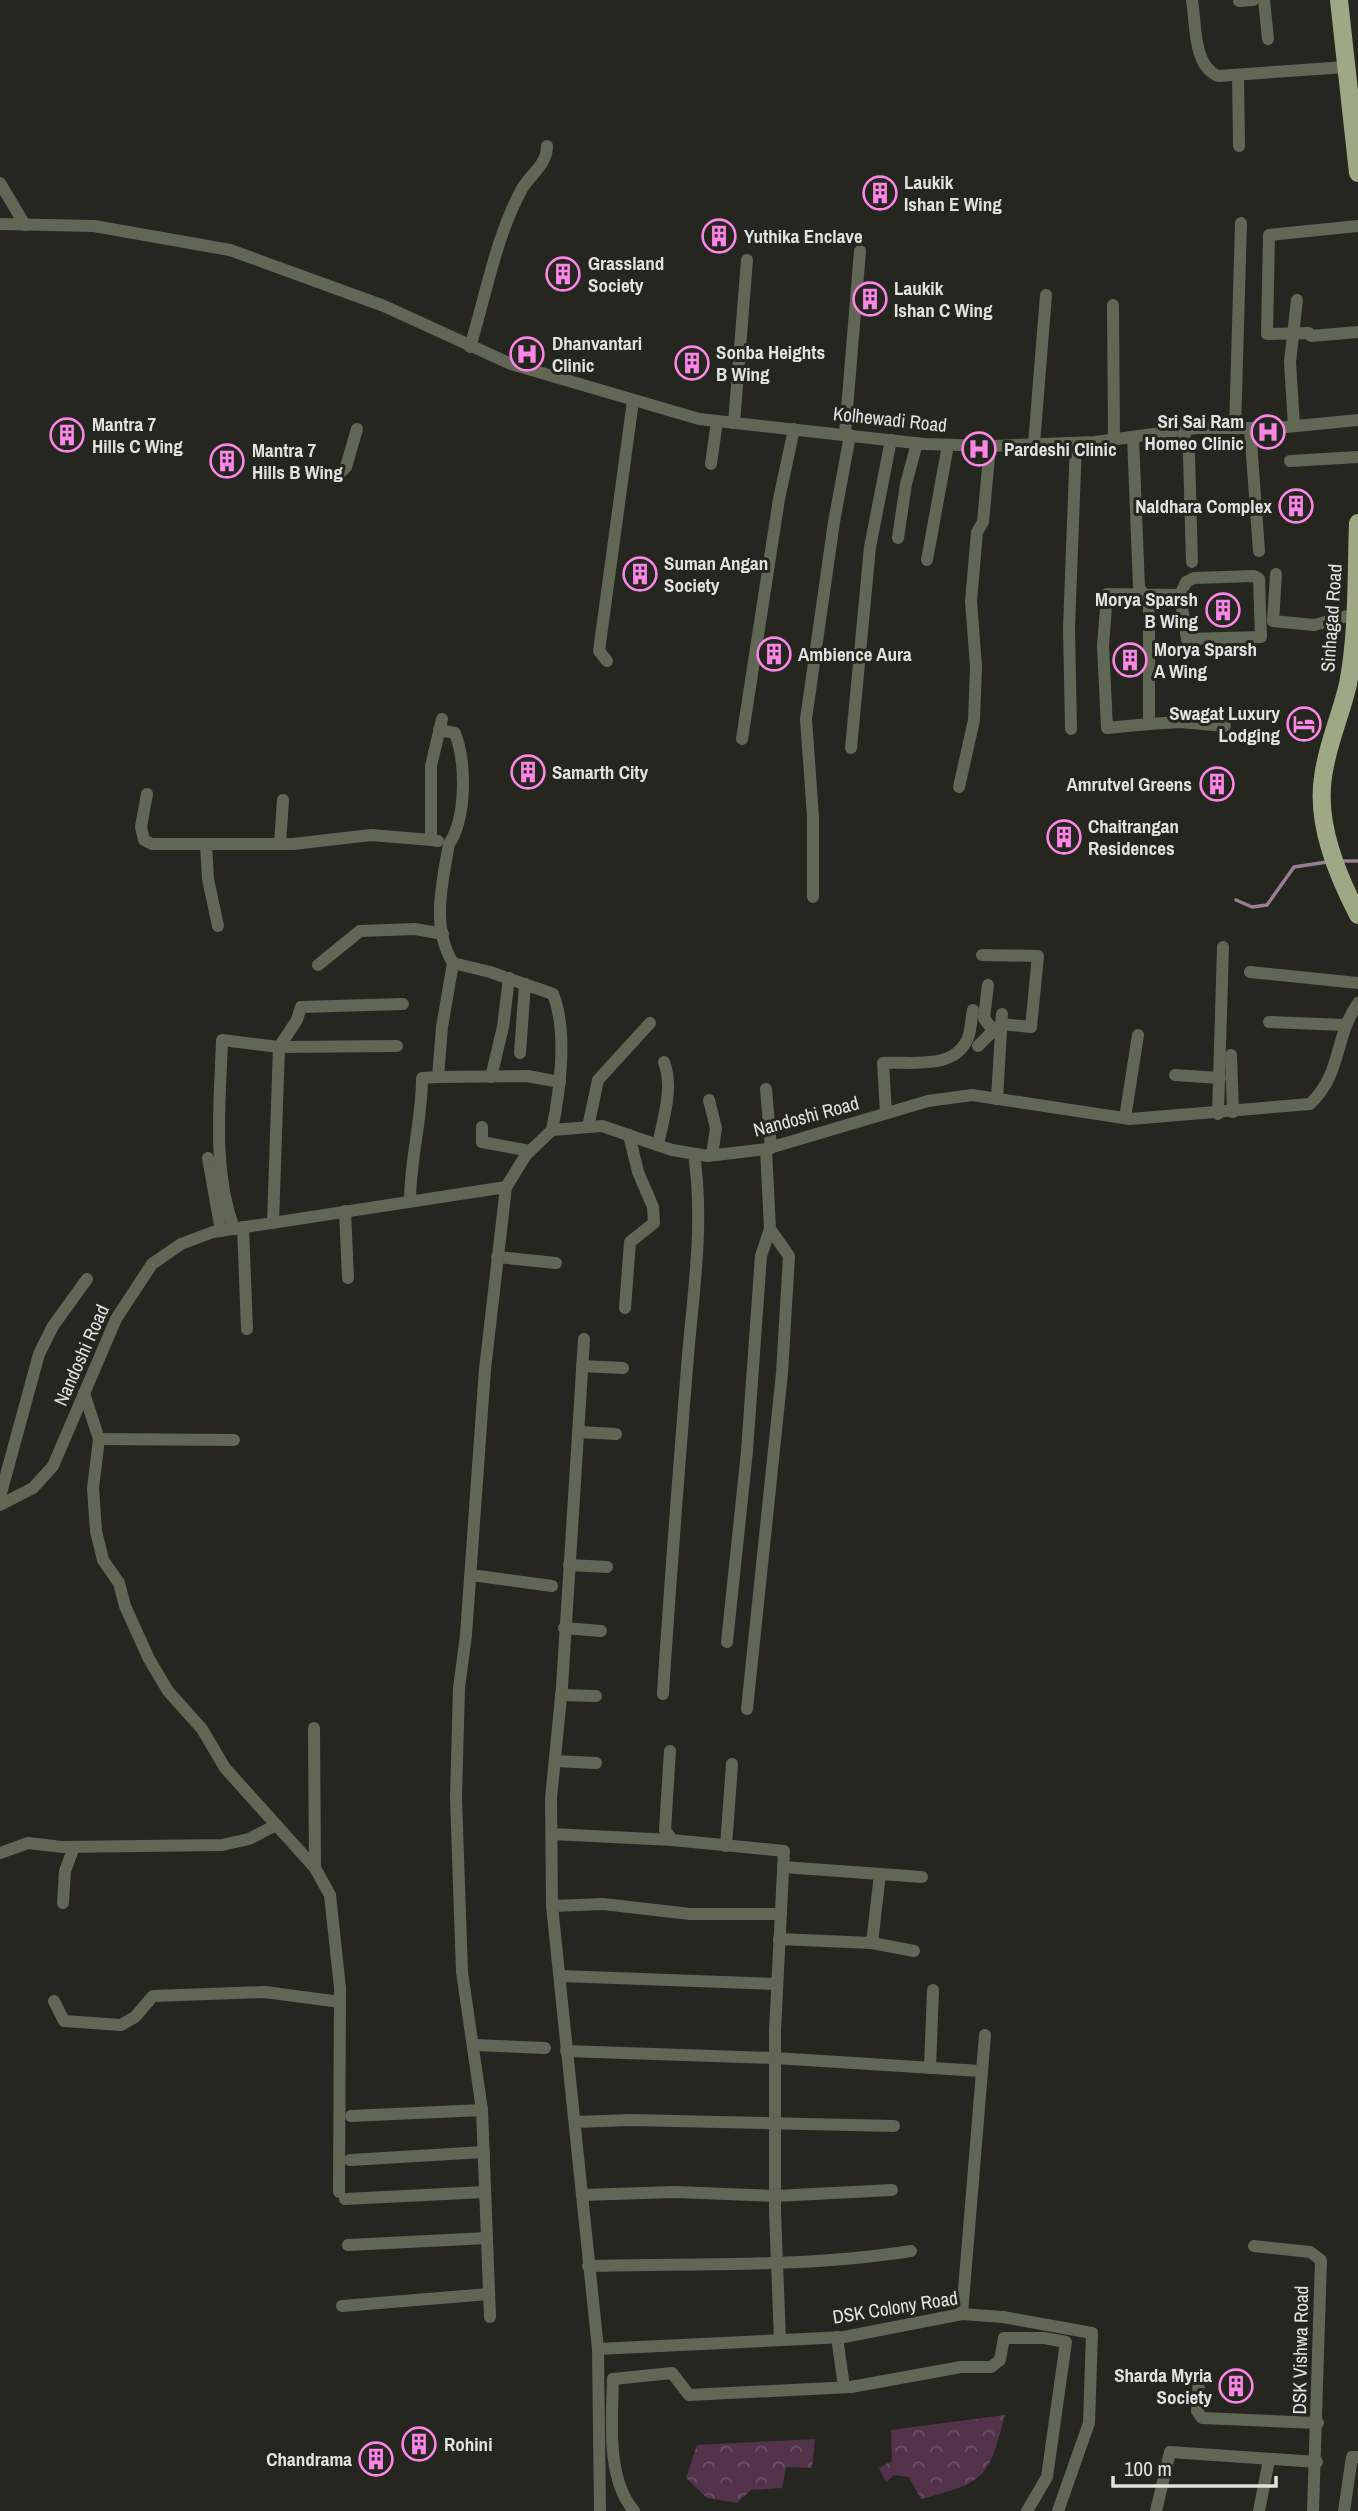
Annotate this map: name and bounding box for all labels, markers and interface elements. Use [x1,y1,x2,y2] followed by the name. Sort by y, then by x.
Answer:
[904,169,1002,217] place label: Laukik Ishan E Wing
[861,174,899,212] building icon: Laukik Ishan E Wing
[700,217,738,255] building icon: Yuthika Enclave
[744,223,863,249] place label: Yuthika Enclave
[588,250,664,298] place label: Grassland Society
[544,255,582,293] building icon: Grassland Society
[894,275,993,323] place label: Laukik Ishan C Wing
[851,280,889,318] building icon: Laukik Ishan C Wing
[552,330,642,378] place label: Dhanvantari Clinic
[508,335,546,373] hospital icon: Dhanvantari Clinic
[716,339,825,387] place label: Sonba Heights B Wing
[673,344,711,382] building icon: Sonba Heights B Wing
[832,400,948,438] street label: Kolhewadi Road
[1144,408,1244,456] place label: Sri Sai Ram Homeo Clinic
[92,411,183,459] place label: Mantra 7 Hills C Wing
[1249,413,1287,451] hospital icon: Sri Sai Ram Homeo Clinic
[48,416,86,454] building icon: Mantra 7 Hills C Wing
[960,430,998,468] hospital icon: Pardeshi Clinic
[1004,436,1117,462] place label: Pardeshi Clinic
[252,437,343,485] place label: Mantra 7 Hills B Wing
[208,442,246,480] building icon: Mantra 7 Hills B Wing
[1277,487,1315,525] building icon: Naldhara Complex
[1135,493,1272,519] place label: Naldhara Complex
[664,550,768,598] place label: Suman Angan Society
[621,555,659,593] building icon: Suman Angan Society
[1314,563,1348,673] street label: Sinhagad Road
[1095,586,1198,634] place label: Morya Sparsh B Wing
[1204,591,1242,629] building icon: Morya Sparsh B Wing
[755,635,793,673] building icon: Ambience Aura
[1154,636,1257,684] place label: Morya Sparsh A Wing
[798,641,912,667] place label: Ambience Aura
[1111,641,1149,679] building icon: Morya Sparsh A Wing
[1169,700,1280,748] place label: Swagat Luxury Lodging
[1285,705,1323,743] hotel icon: Swagat Luxury Lodging
[509,753,547,791] building icon: Samarth City
[552,759,648,785] place label: Samarth City
[1198,765,1236,803] building icon: Amrutvel Greens
[1066,771,1192,797] place label: Amrutvel Greens
[1088,813,1179,861] place label: Chaitrangan Residences
[1045,818,1083,856] building icon: Chaitrangan Residences
[750,1089,862,1143] street label: Nandoshi Road
[47,1300,115,1410] street label: Nandoshi Road
[831,2284,959,2330] street label: DSK Colony Road
[1286,2285,1314,2415] street label: DSK Vishwa Road
[1114,2362,1212,2410] place label: Sharda Myria Society
[1217,2367,1255,2405] building icon: Sharda Myria Society
[400,2425,438,2463] building icon: Rohini
[444,2431,492,2457] place label: Rohini
[357,2440,395,2478] building icon: Chandrama
[1113,2444,1276,2488] scale bar
[266,2446,352,2472] place label: Chandrama
[1124,2454,1172,2483] text: 100 m

